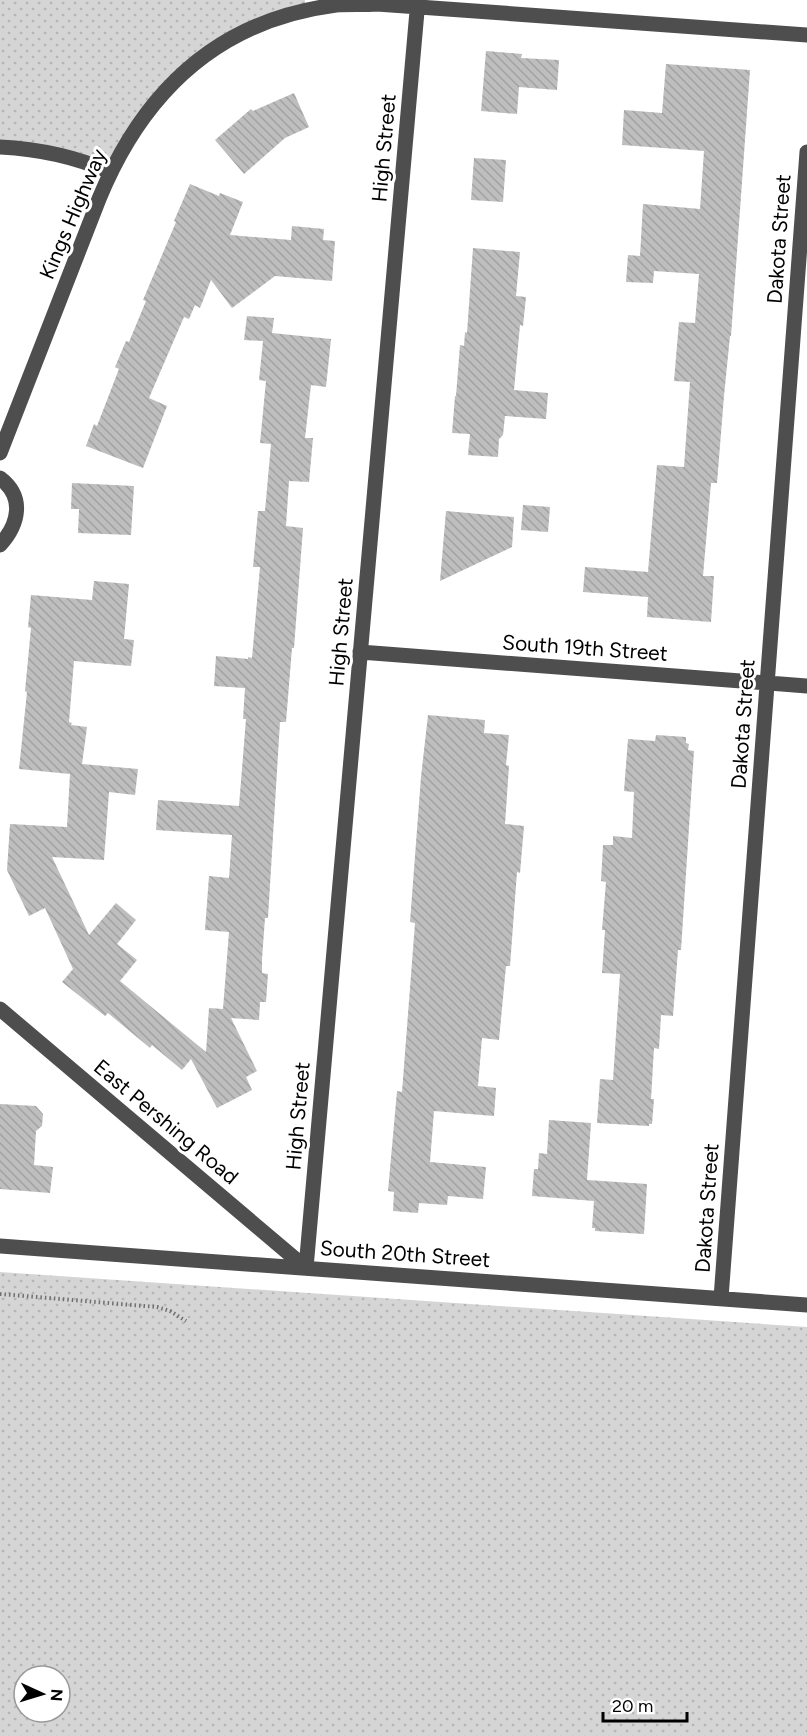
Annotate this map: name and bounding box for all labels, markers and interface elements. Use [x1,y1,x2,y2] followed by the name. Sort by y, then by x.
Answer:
[366,93,401,203] street label: High Street
[34,145,111,283] street label: Kings Highway
[762,173,796,305] street label: Dakota Street
[323,577,358,687] street label: High Street
[501,629,669,666] street label: South 19th Street
[726,658,760,790] street label: Dakota Street
[89,1054,243,1189] street label: East Pershing Road
[280,1061,315,1171] street label: High Street
[690,1142,724,1274] street label: Dakota Street
[319,1235,491,1272] street label: South 20th Street
[12,1664,72,1724] north arrow
[603,1685,687,1723] scale bar
[47,1688,66,1702] text: N
[612,1695,653,1717] text: 20 m

